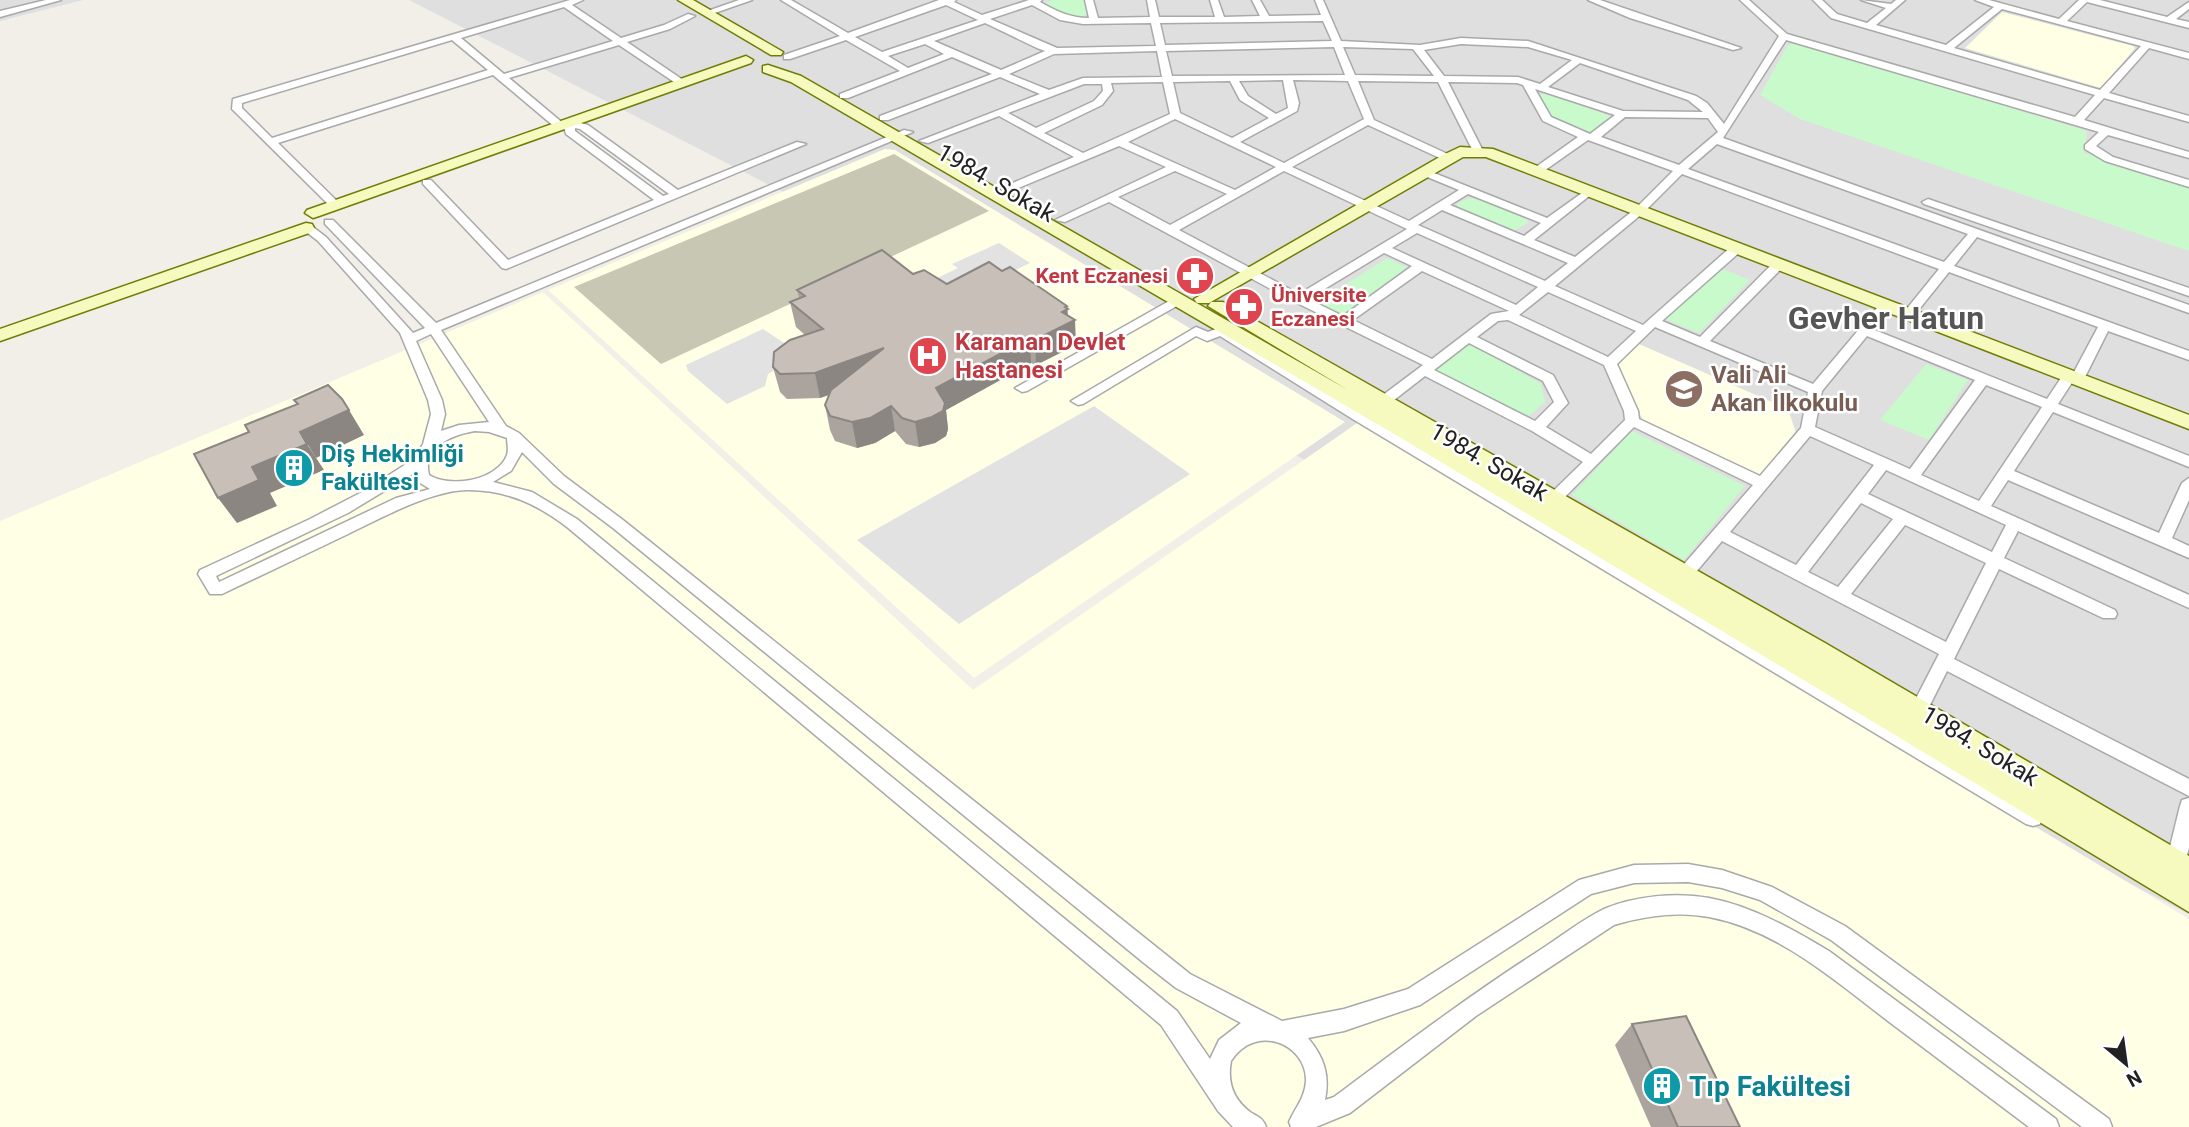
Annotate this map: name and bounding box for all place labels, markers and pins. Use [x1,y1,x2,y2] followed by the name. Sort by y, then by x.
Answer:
[1174,255,1216,297] pharmacy icon: Kent Eczanesi
[1036,264,1168,288] place label: Kent Eczanesi
[1271,283,1367,331] place label: Üniversite Eczanesi
[1223,286,1265,328] pharmacy icon: Üniversite Eczanesi
[955,328,1125,384] place label: Karaman Devlet Hastanesi
[907,335,949,377] hospital icon: Karaman Devlet Hastanesi
[1711,361,1858,417] place label: Vali Ali Akan İlkokulu
[1663,368,1705,410] school or university icon: Vali Ali Akan İlkokulu
[321,440,464,496] place label: Diş Hekimliği Fakültesi
[273,447,315,489] building icon: Diş Hekimliği Fakültesi
[1641,1065,1683,1107] building icon: Tıp Fakültesi
[1689,1070,1851,1103] place label: Tıp Fakültesi

